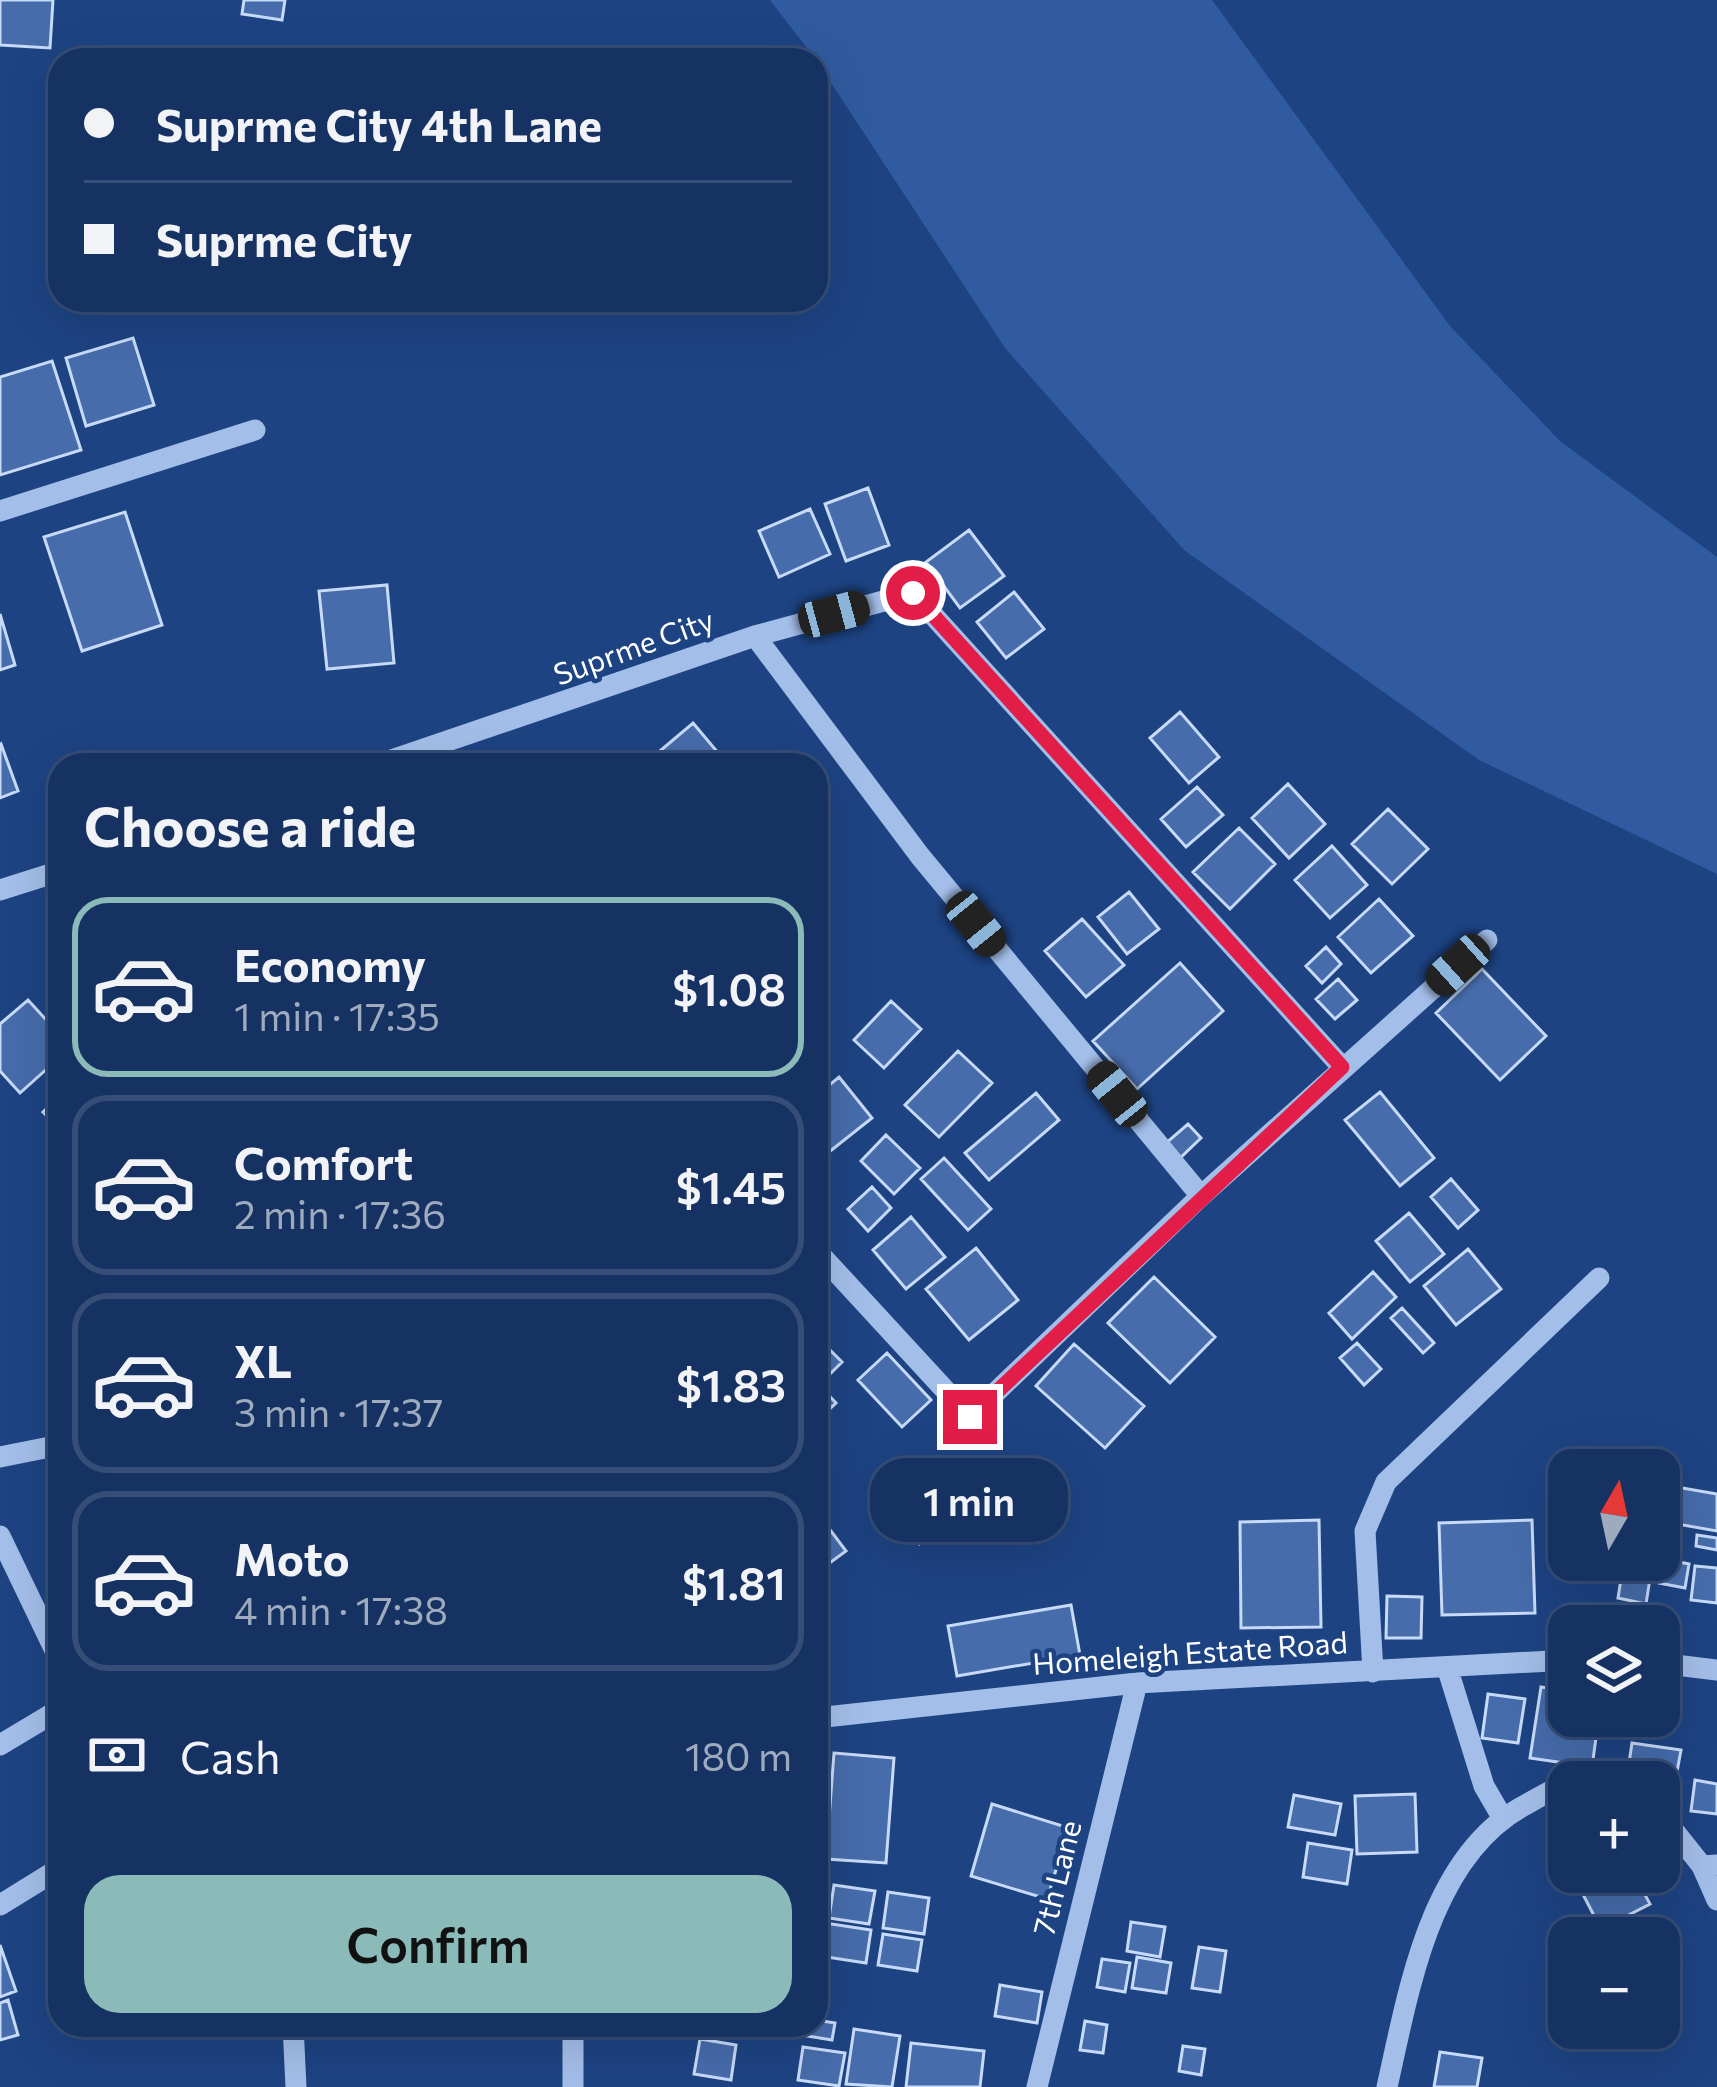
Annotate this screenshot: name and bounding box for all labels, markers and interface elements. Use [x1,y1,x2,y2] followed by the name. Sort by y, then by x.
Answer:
[156,96,602,151] text: Suprme City 4th Lane
[156,211,412,266] text: Suprme City
[886,566,940,620] route start
[795,587,873,641] car
[548,600,718,692] street label: Suprme City
[84,792,416,858] text: Choose a ride
[939,885,1013,963] car
[1419,928,1497,1002] car
[90,933,198,1041] icon: car
[234,936,426,991] text: Economy
[672,960,786,1015] text: $1.08
[234,991,440,1039] text: 1 min · 17:35
[1080,1055,1154,1133] car
[90,1131,198,1239] icon: car
[234,1134,413,1189] text: Comfort
[676,1158,786,1213] text: $1.45
[234,1189,446,1237] text: 2 min · 17:36
[90,1329,198,1437] icon: car
[234,1332,292,1387] text: XL
[676,1356,786,1411] text: $1.83
[234,1387,443,1435] text: 3 min · 17:37
[943,1390,997,1444] route end
[1548,1449,1680,1581] north arrow
[1548,1449,1680,2049] map controls
[871,1459,1069,1543] callout: 1 min
[923,1476,1015,1524] text: 1 min
[90,1527,198,1635] icon: car
[234,1530,350,1585] text: Moto
[682,1554,786,1609] text: $1.81
[234,1585,448,1633] text: 4 min · 17:38
[1548,1605,1680,1737] button: layers
[1031,1622,1349,1681] street label: Homeleigh Estate Road
[84,1722,150,1788] icon: cash
[180,1728,281,1783] text: Cash
[685,1731,792,1779] text: 180 m
[1548,1761,1680,1893] button: +
[1023,1816,1088,1939] street label: 7th Lane
[84,1875,792,2013] button: Confirm
[1548,1917,1680,2049] button: −

